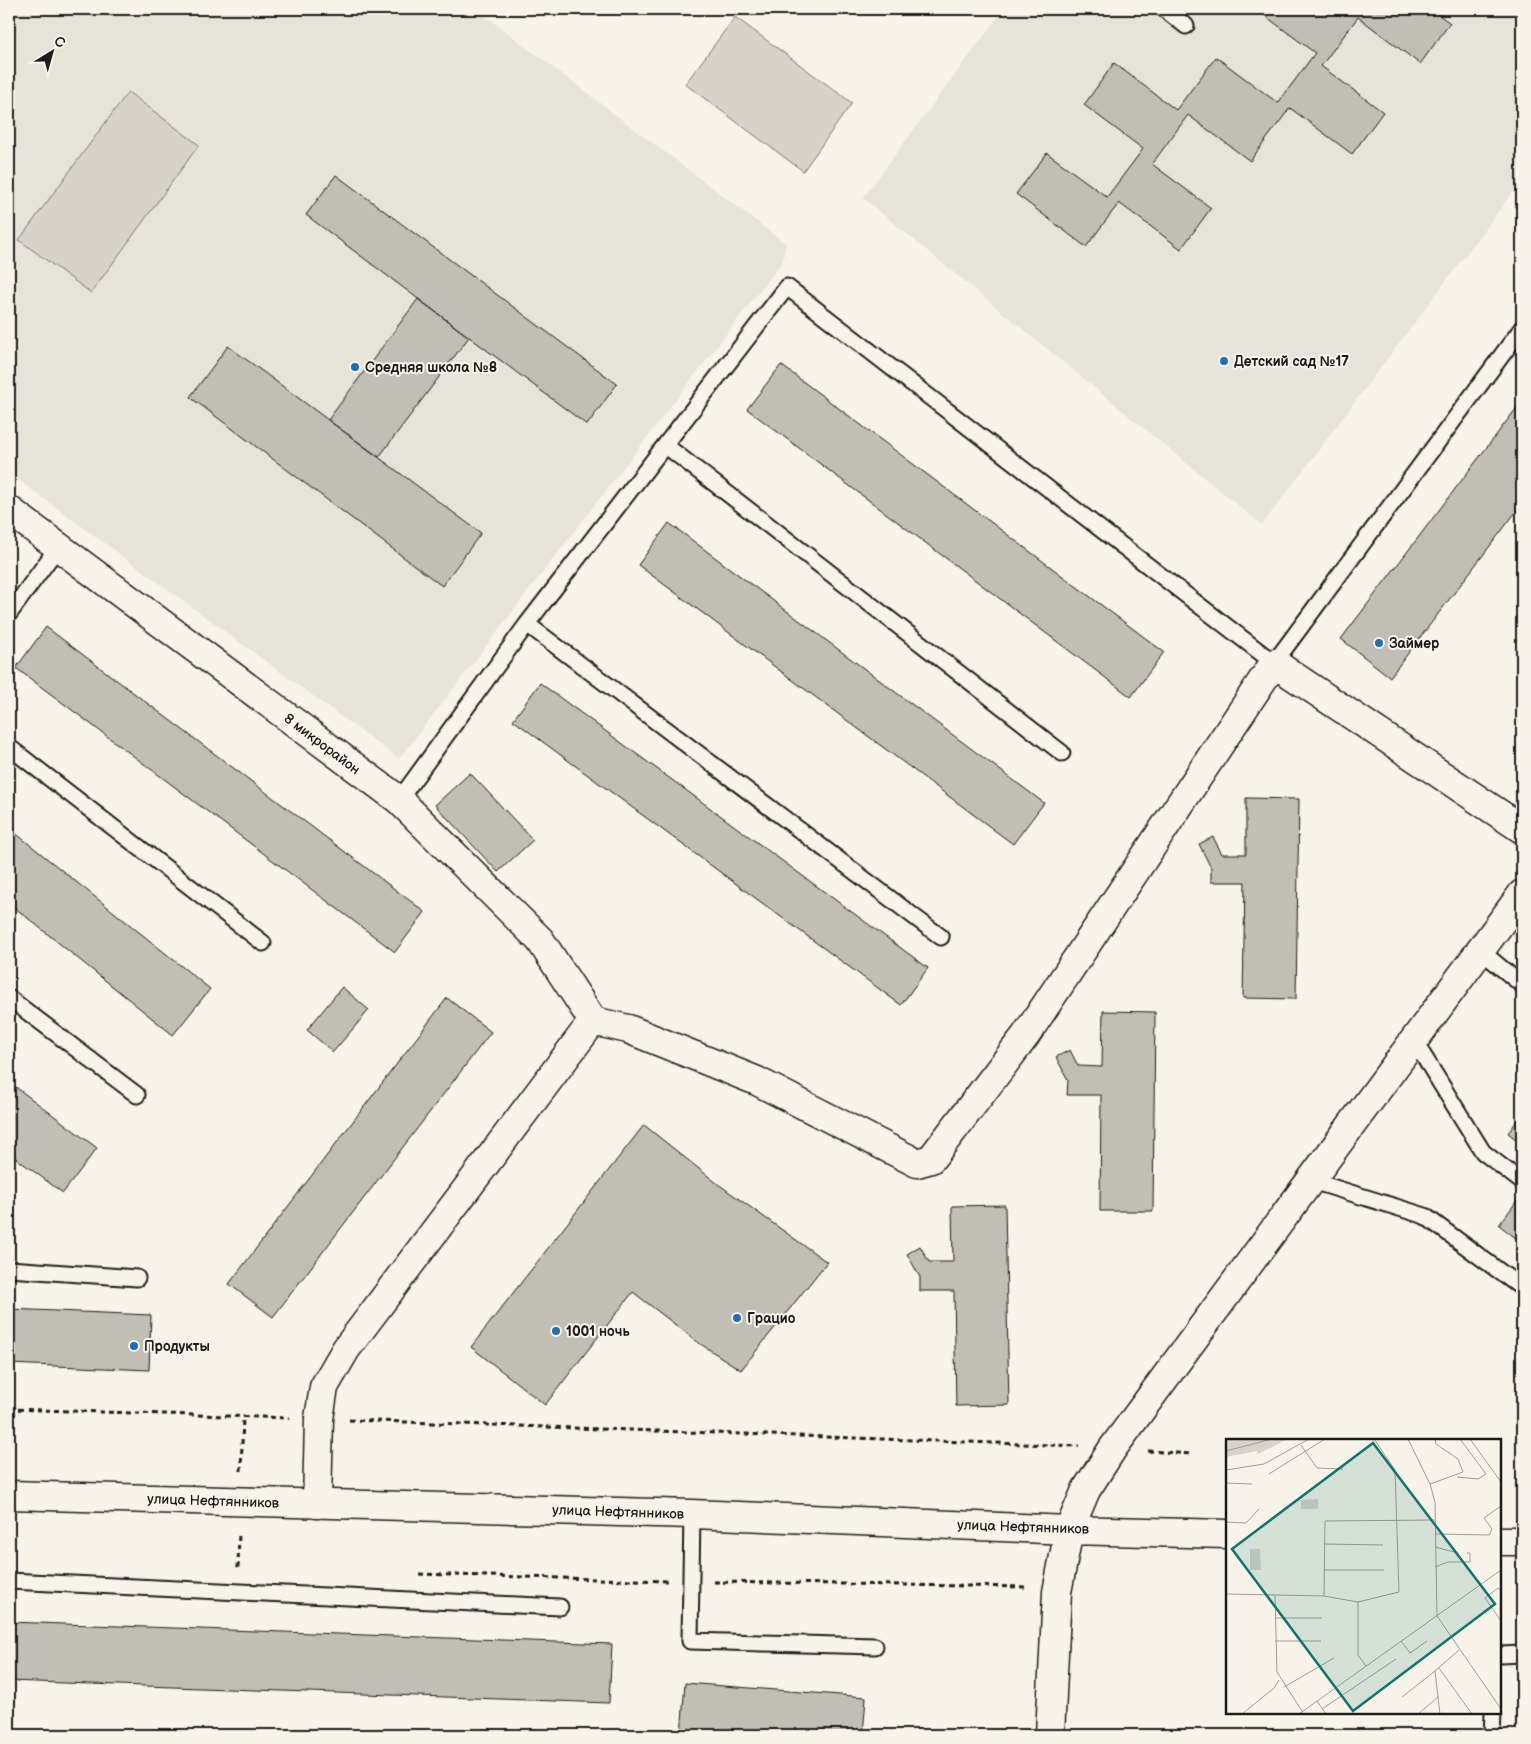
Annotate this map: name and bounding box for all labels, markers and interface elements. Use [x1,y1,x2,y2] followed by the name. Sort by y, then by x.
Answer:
[28,28,78,78] north arrow
[51,32,69,52] text: С
[1234,353,1349,370] place label: Детский сад №17
[1218,355,1230,367] marker: Детский сад №17
[365,359,497,376] place label: Средняя школа №8
[349,361,361,373] marker: Средняя школа №8
[1389,635,1440,652] place label: Займер
[1373,637,1385,649] marker: Займер
[281,710,363,778] street label: 8 микрорайон
[747,1310,796,1327] place label: Грацио
[731,1312,743,1324] marker: Грацио
[566,1323,630,1340] place label: 1001 ночь
[550,1325,562,1337] marker: 1001 ночь
[144,1338,210,1355] place label: Продукты
[128,1340,140,1352] marker: Продукты
[1226,1439,1501,1714] inset map
[147,1490,280,1512] street label: улица Нефтянников
[552,1501,685,1523] street label: улица Нефтянников
[957,1516,1090,1538] street label: улица Нефтянников

